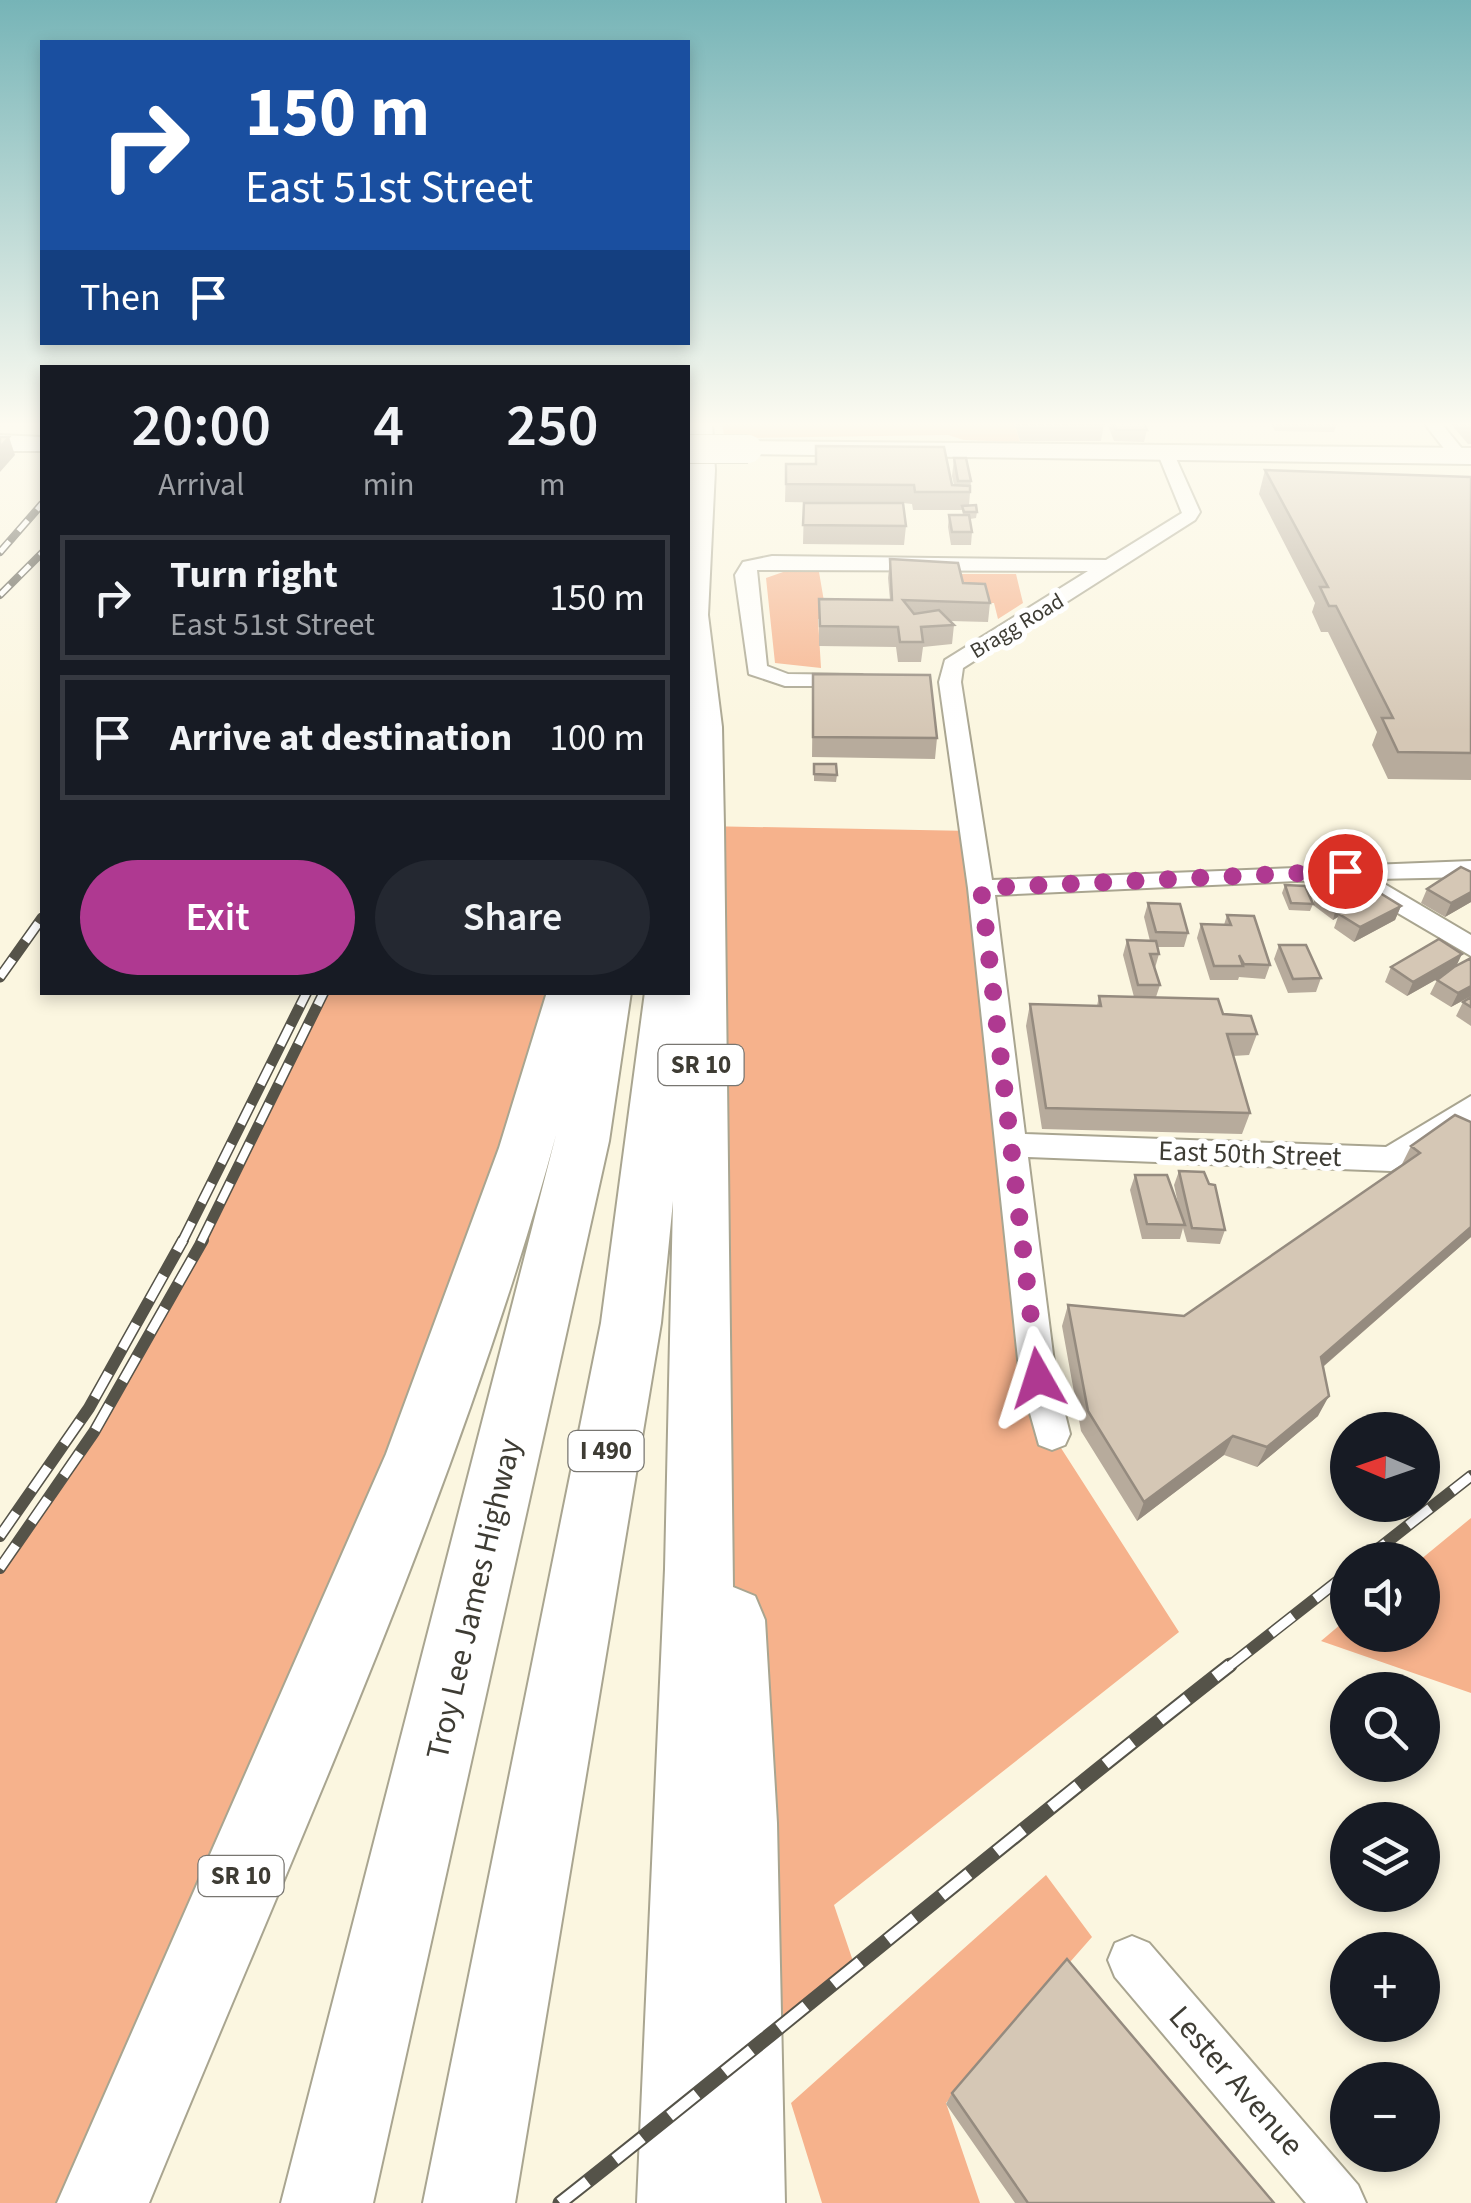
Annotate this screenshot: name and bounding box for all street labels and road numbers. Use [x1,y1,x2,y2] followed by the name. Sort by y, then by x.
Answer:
[964,585,1070,667] street label: Bragg Road
[658,1045,744,1085] road number: SR 10
[1158,1131,1343,1177] street label: East 50th Street
[568,1431,644,1471] road number: I 490
[415,1434,533,1764] street label: Troy Lee James Highway
[198,1856,284,1896] road number: SR 10
[1158,1996,1314,2166] street label: Lester Avenue

